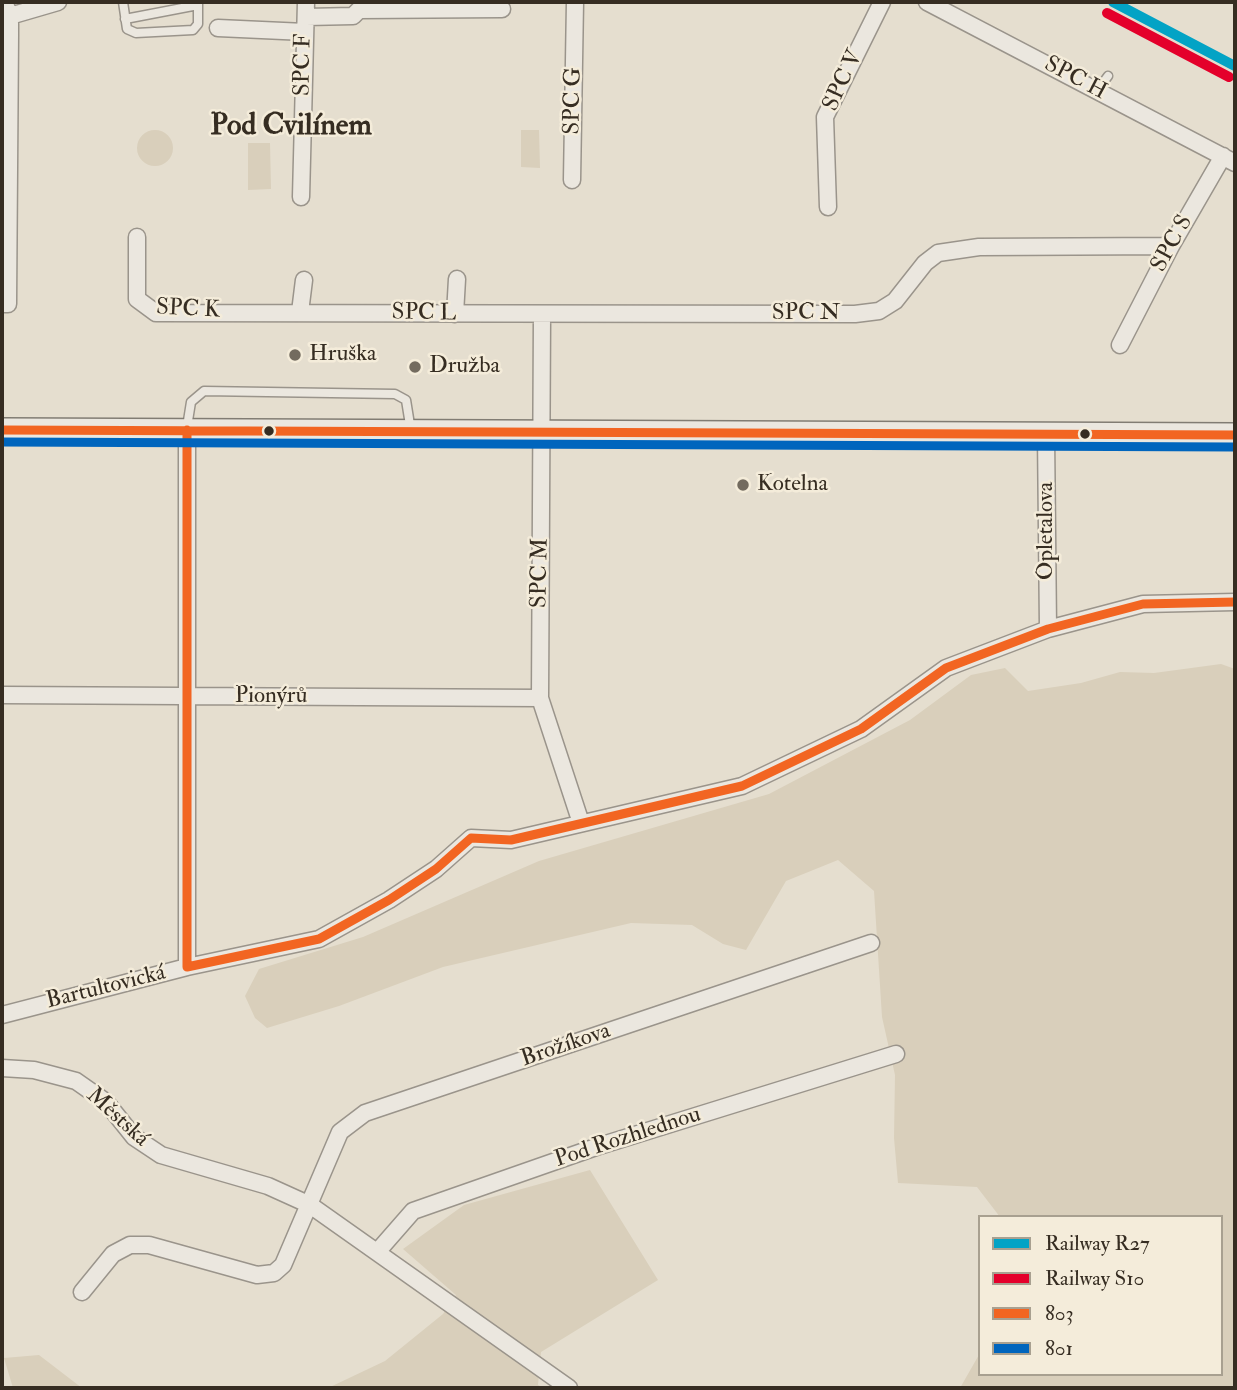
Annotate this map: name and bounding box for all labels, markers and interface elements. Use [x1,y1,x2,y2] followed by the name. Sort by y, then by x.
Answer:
[290,34,318,96] street label: SPC F
[818,46,870,116] street label: SPC V
[1039,51,1111,107] street label: SPC H
[560,67,588,135] street label: SPC G
[210,110,372,146] district label: Pod Cvilínem
[1146,211,1200,277] street label: SPC S
[155,295,221,325] street label: SPC K
[391,300,457,328] street label: SPC L
[772,300,840,328] street label: SPC N
[309,341,376,369] place label: Hruška
[287,347,303,363] marker: Hruška
[429,353,500,381] place label: Družba
[407,359,423,375] marker: Družba
[262,424,276,438] unlabelled marker
[1078,427,1092,441] unlabelled marker
[757,471,828,499] place label: Kotelna
[735,477,751,493] marker: Kotelna
[1033,482,1061,580] street label: Opletalova
[527,538,555,608] street label: SPC M
[235,683,307,711] street label: Pionýrů
[44,960,168,1016] street label: Bartultovická
[518,1018,614,1074] street label: Brožíkova
[80,1083,154,1153] street label: Městská
[551,1101,705,1175] street label: Pod Rozhlednou
[978,1215,1223,1376] legend
[1045,1230,1150,1257] text: Railway R27
[1045,1265,1144,1292] text: Railway S10
[1045,1300,1074,1327] text: 803
[1045,1335,1073,1362] text: 801

